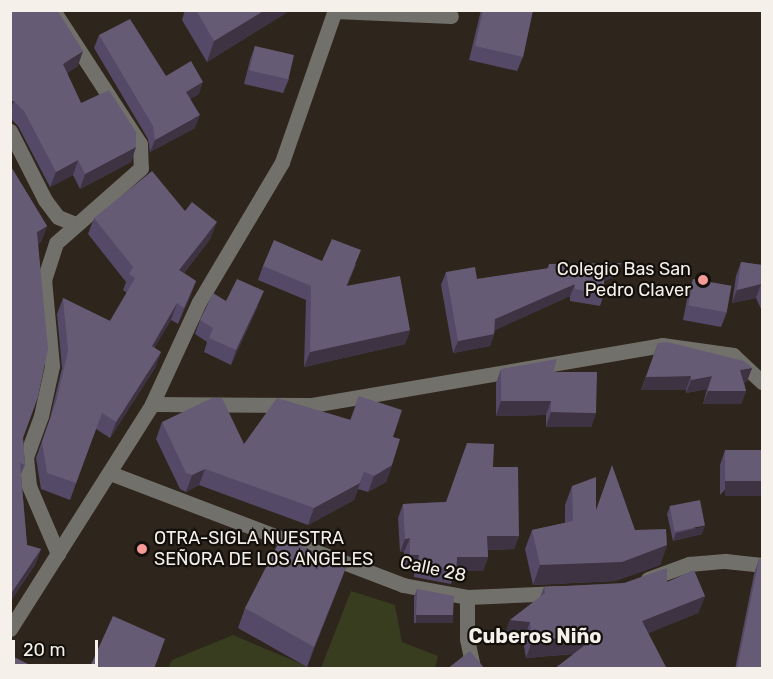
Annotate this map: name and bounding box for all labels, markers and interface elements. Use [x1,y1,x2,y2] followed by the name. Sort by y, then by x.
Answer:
[557,259,691,302] place label: Colegio Bas San Pedro Claver
[696,273,710,287] marker: Colegio Bas San Pedro Claver
[154,528,374,570] place label: OTRA-SIGLA NUESTRA SEÑORA DE LOS ANGELES
[135,542,149,556] marker: OTRA-SIGLA NUESTRA SEÑORA DE LOS ANGELES
[398,551,468,587] street label: Calle 28
[468,624,602,648] district label: Cuberos Niño
[15,628,100,666] scale bar
[23,639,65,661] text: 20 m

